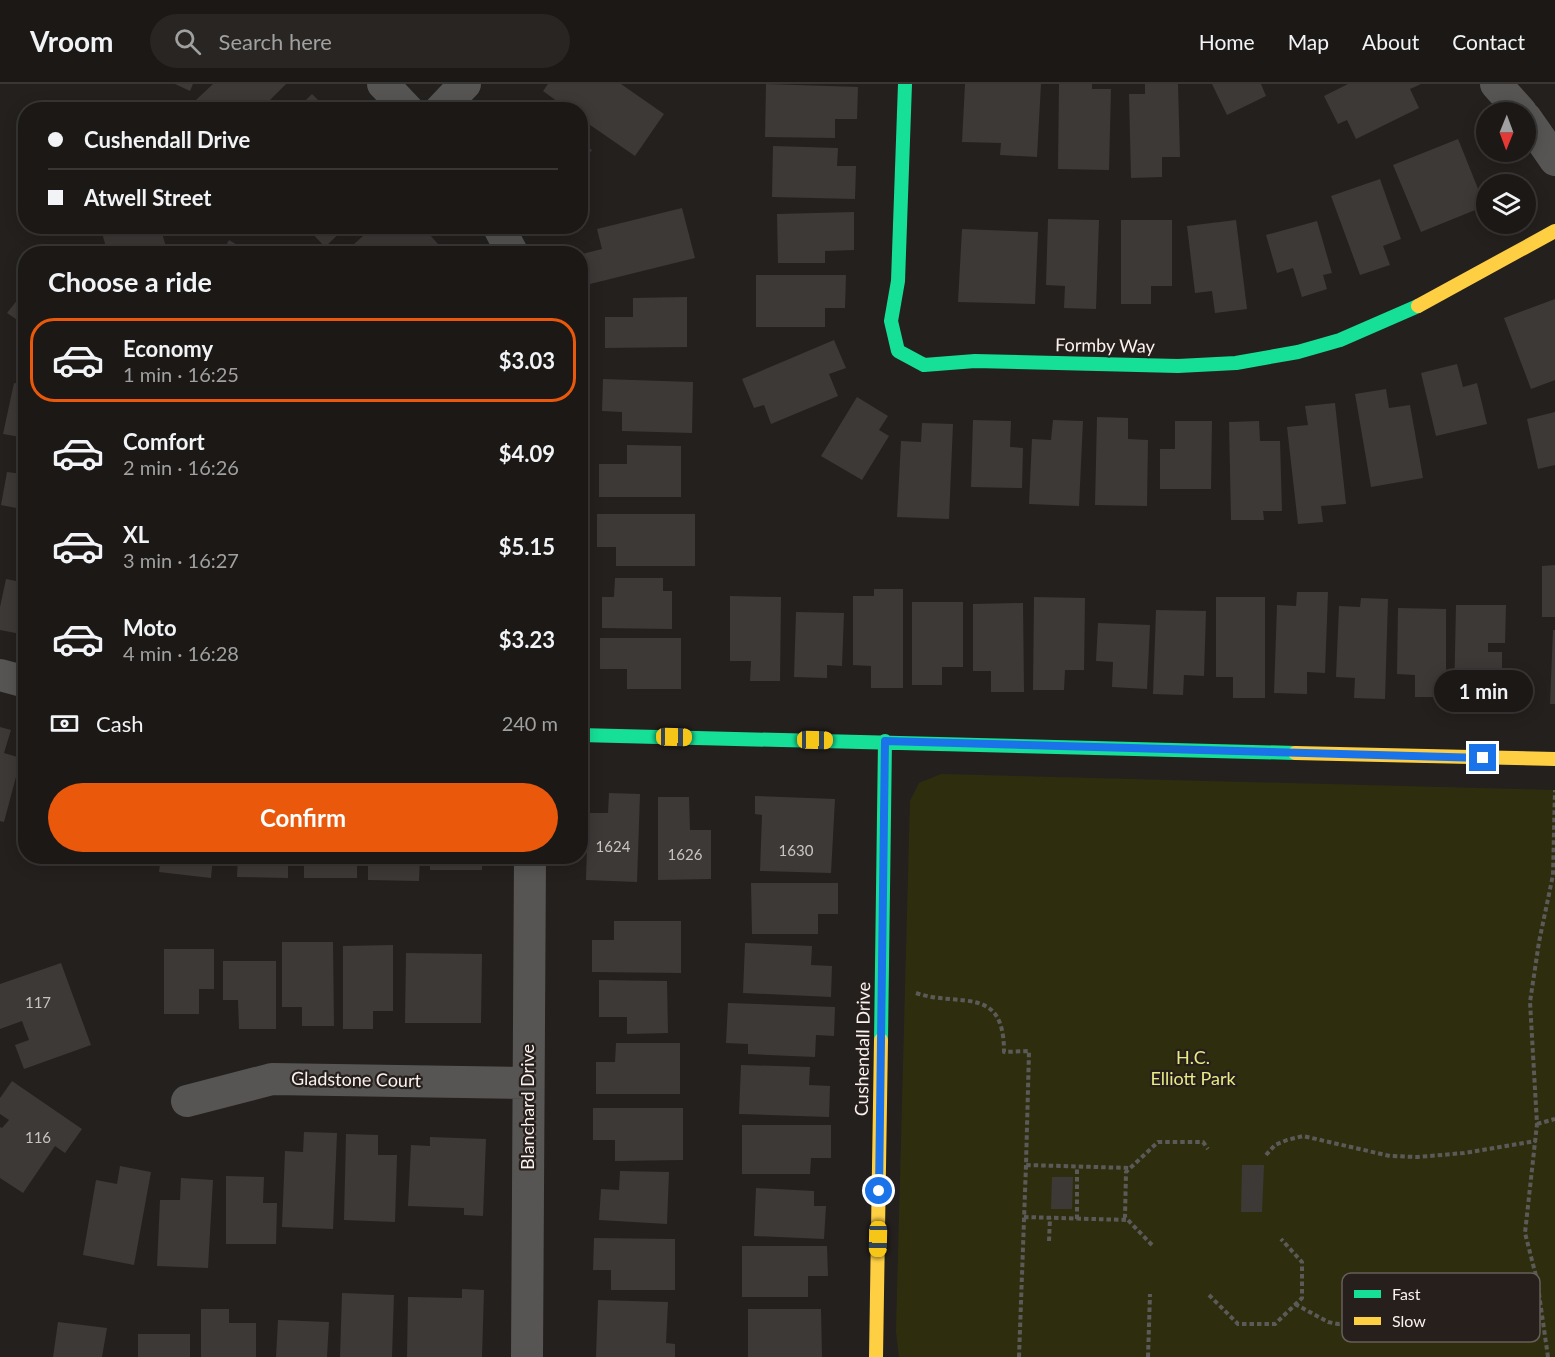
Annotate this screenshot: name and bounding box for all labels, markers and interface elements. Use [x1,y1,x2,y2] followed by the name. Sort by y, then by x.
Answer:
[150,14,570,68] search box
[30,24,114,58] text: Vroom
[171,25,204,58] icon: search
[219,28,332,55] text: Search here
[1199,29,1255,54] text: Home
[1288,29,1329,54] text: Map
[1362,29,1419,54] text: About
[1452,29,1525,54] text: Contact
[1476,102,1536,162] north arrow
[1476,102,1536,234] map controls
[84,126,250,153] text: Cushendall Drive
[1476,174,1536,234] button: layers
[84,184,212,211] text: Atwell Street
[48,265,212,298] text: Choose a ride
[51,333,105,387] icon: car
[1055,333,1156,357] street label: Formby Way
[123,335,213,362] text: Economy
[499,347,555,374] text: $3.03
[123,362,239,386] text: 1 min · 16:25
[51,426,105,480] icon: car
[123,428,205,455] text: Comfort
[499,440,555,467] text: $4.09
[123,455,239,479] text: 2 min · 16:26
[51,519,105,573] icon: car
[123,521,149,548] text: XL
[499,533,555,560] text: $5.15
[123,548,239,572] text: 3 min · 16:27
[51,612,105,666] icon: car
[123,614,177,641] text: Moto
[499,626,555,653] text: $3.23
[123,641,239,665] text: 4 min · 16:28
[1434,671,1532,713] callout: 1 min
[1459,679,1508,703] text: 1 min
[48,707,81,740] icon: cash
[96,710,143,737] text: Cash
[502,711,558,735] text: 240 m
[656,728,692,746] car
[797,731,833,749] car
[1469,744,1496,771] route end
[48,783,558,852] button: Confirm
[596,837,631,855] house number: 1624
[779,841,814,859] house number: 1630
[668,845,703,863] house number: 1626
[850,982,874,1116] street label: Cushendall Drive
[25,993,51,1011] house number: 117
[516,1044,538,1170] street label: Blanchard Drive
[1150,1046,1236,1089] park label: H.C. Elliott Park
[291,1067,422,1091] street label: Gladstone Court
[25,1128,51,1146] house number: 116
[865,1177,892,1204] route start
[869,1221,887,1257] car
[1342,1273,1540,1342] legend
[1392,1284,1421,1303] text: Fast
[1392,1311,1426,1330] text: Slow

